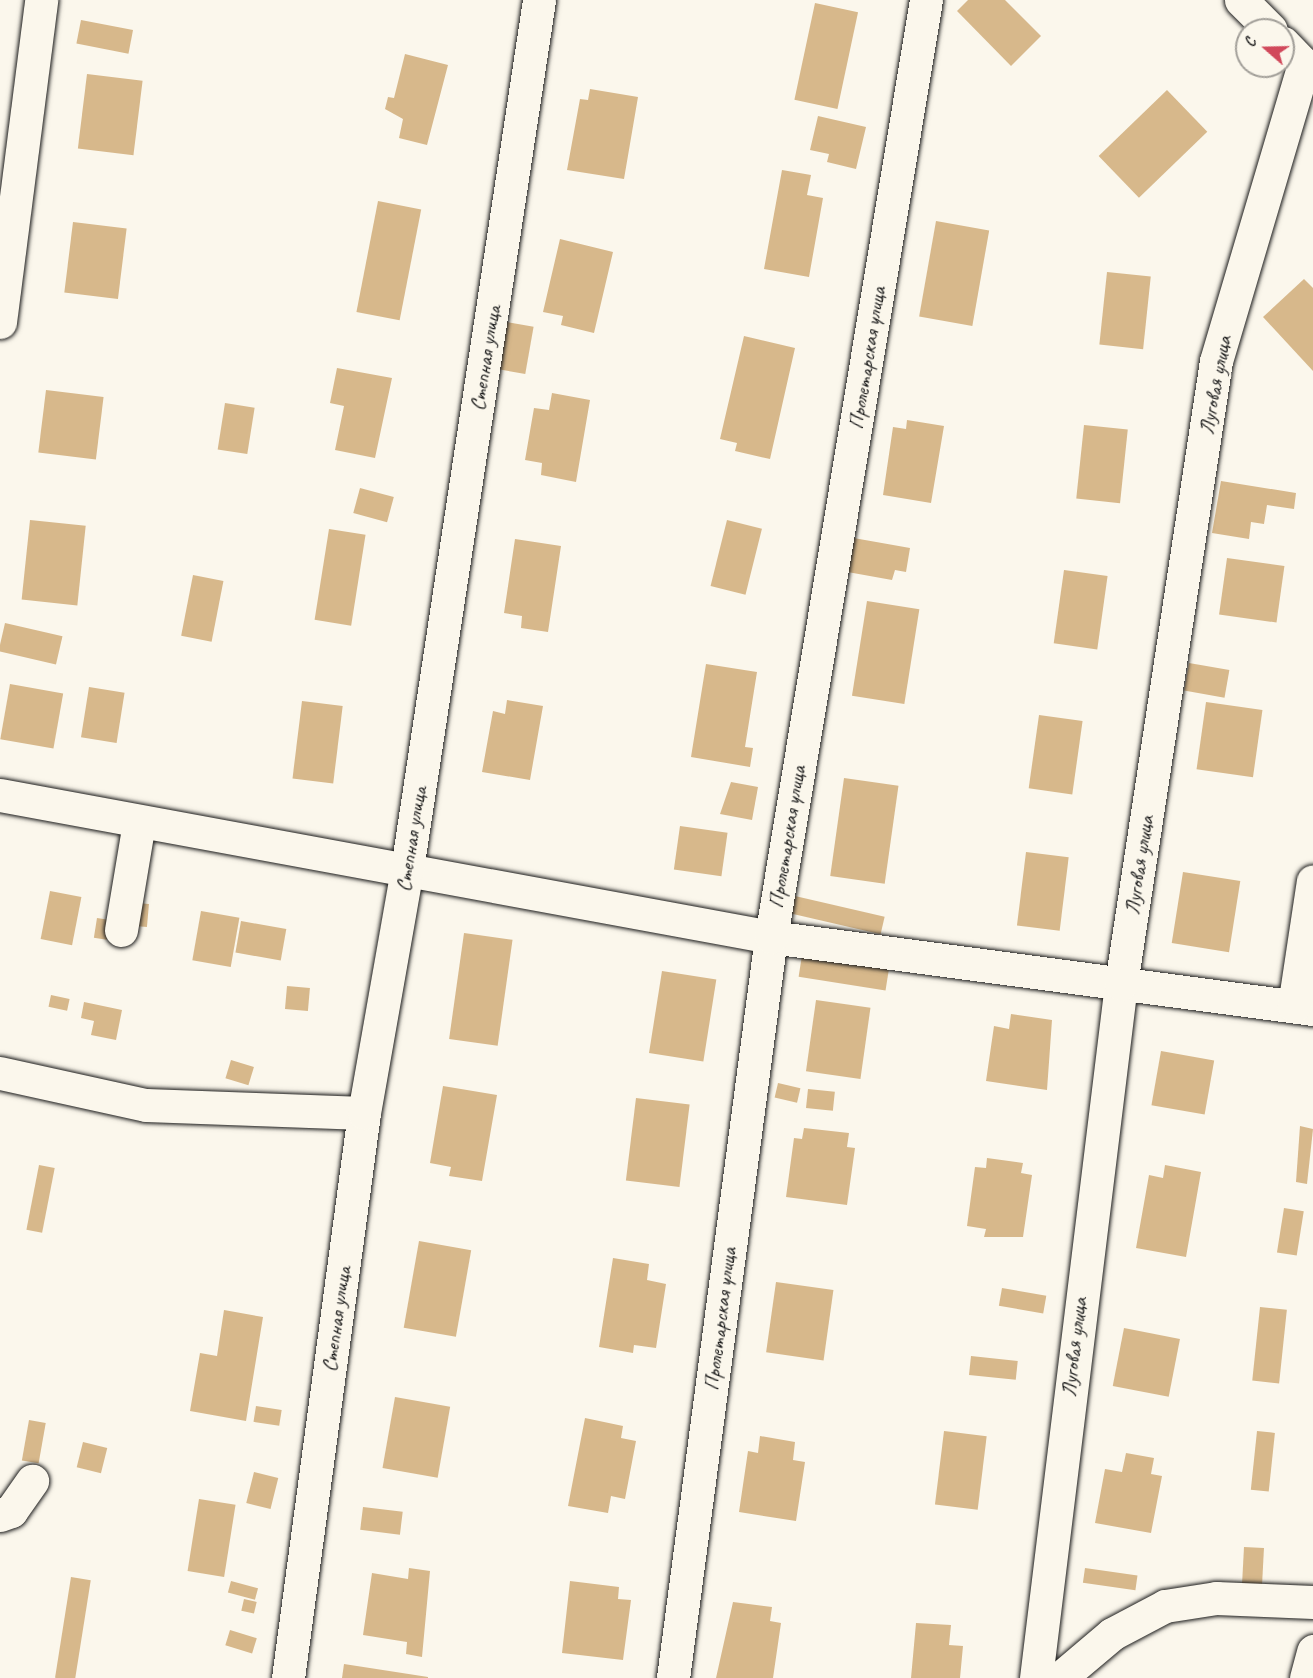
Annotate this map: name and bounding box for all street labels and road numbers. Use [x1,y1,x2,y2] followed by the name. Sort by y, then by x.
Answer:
[843,284,891,432] street label: Пролетарская улица
[464,304,506,412] street label: Степная улица
[1193,333,1237,437] street label: Луговая улица
[763,763,811,911] street label: Пролетарская улица
[390,785,432,893] street label: Степная улица
[1119,813,1159,917] street label: Луговая улица
[699,1245,741,1393] street label: Пролетарская улица
[316,1265,356,1373] street label: Степная улица
[1055,1295,1093,1399] street label: Луговая улица

